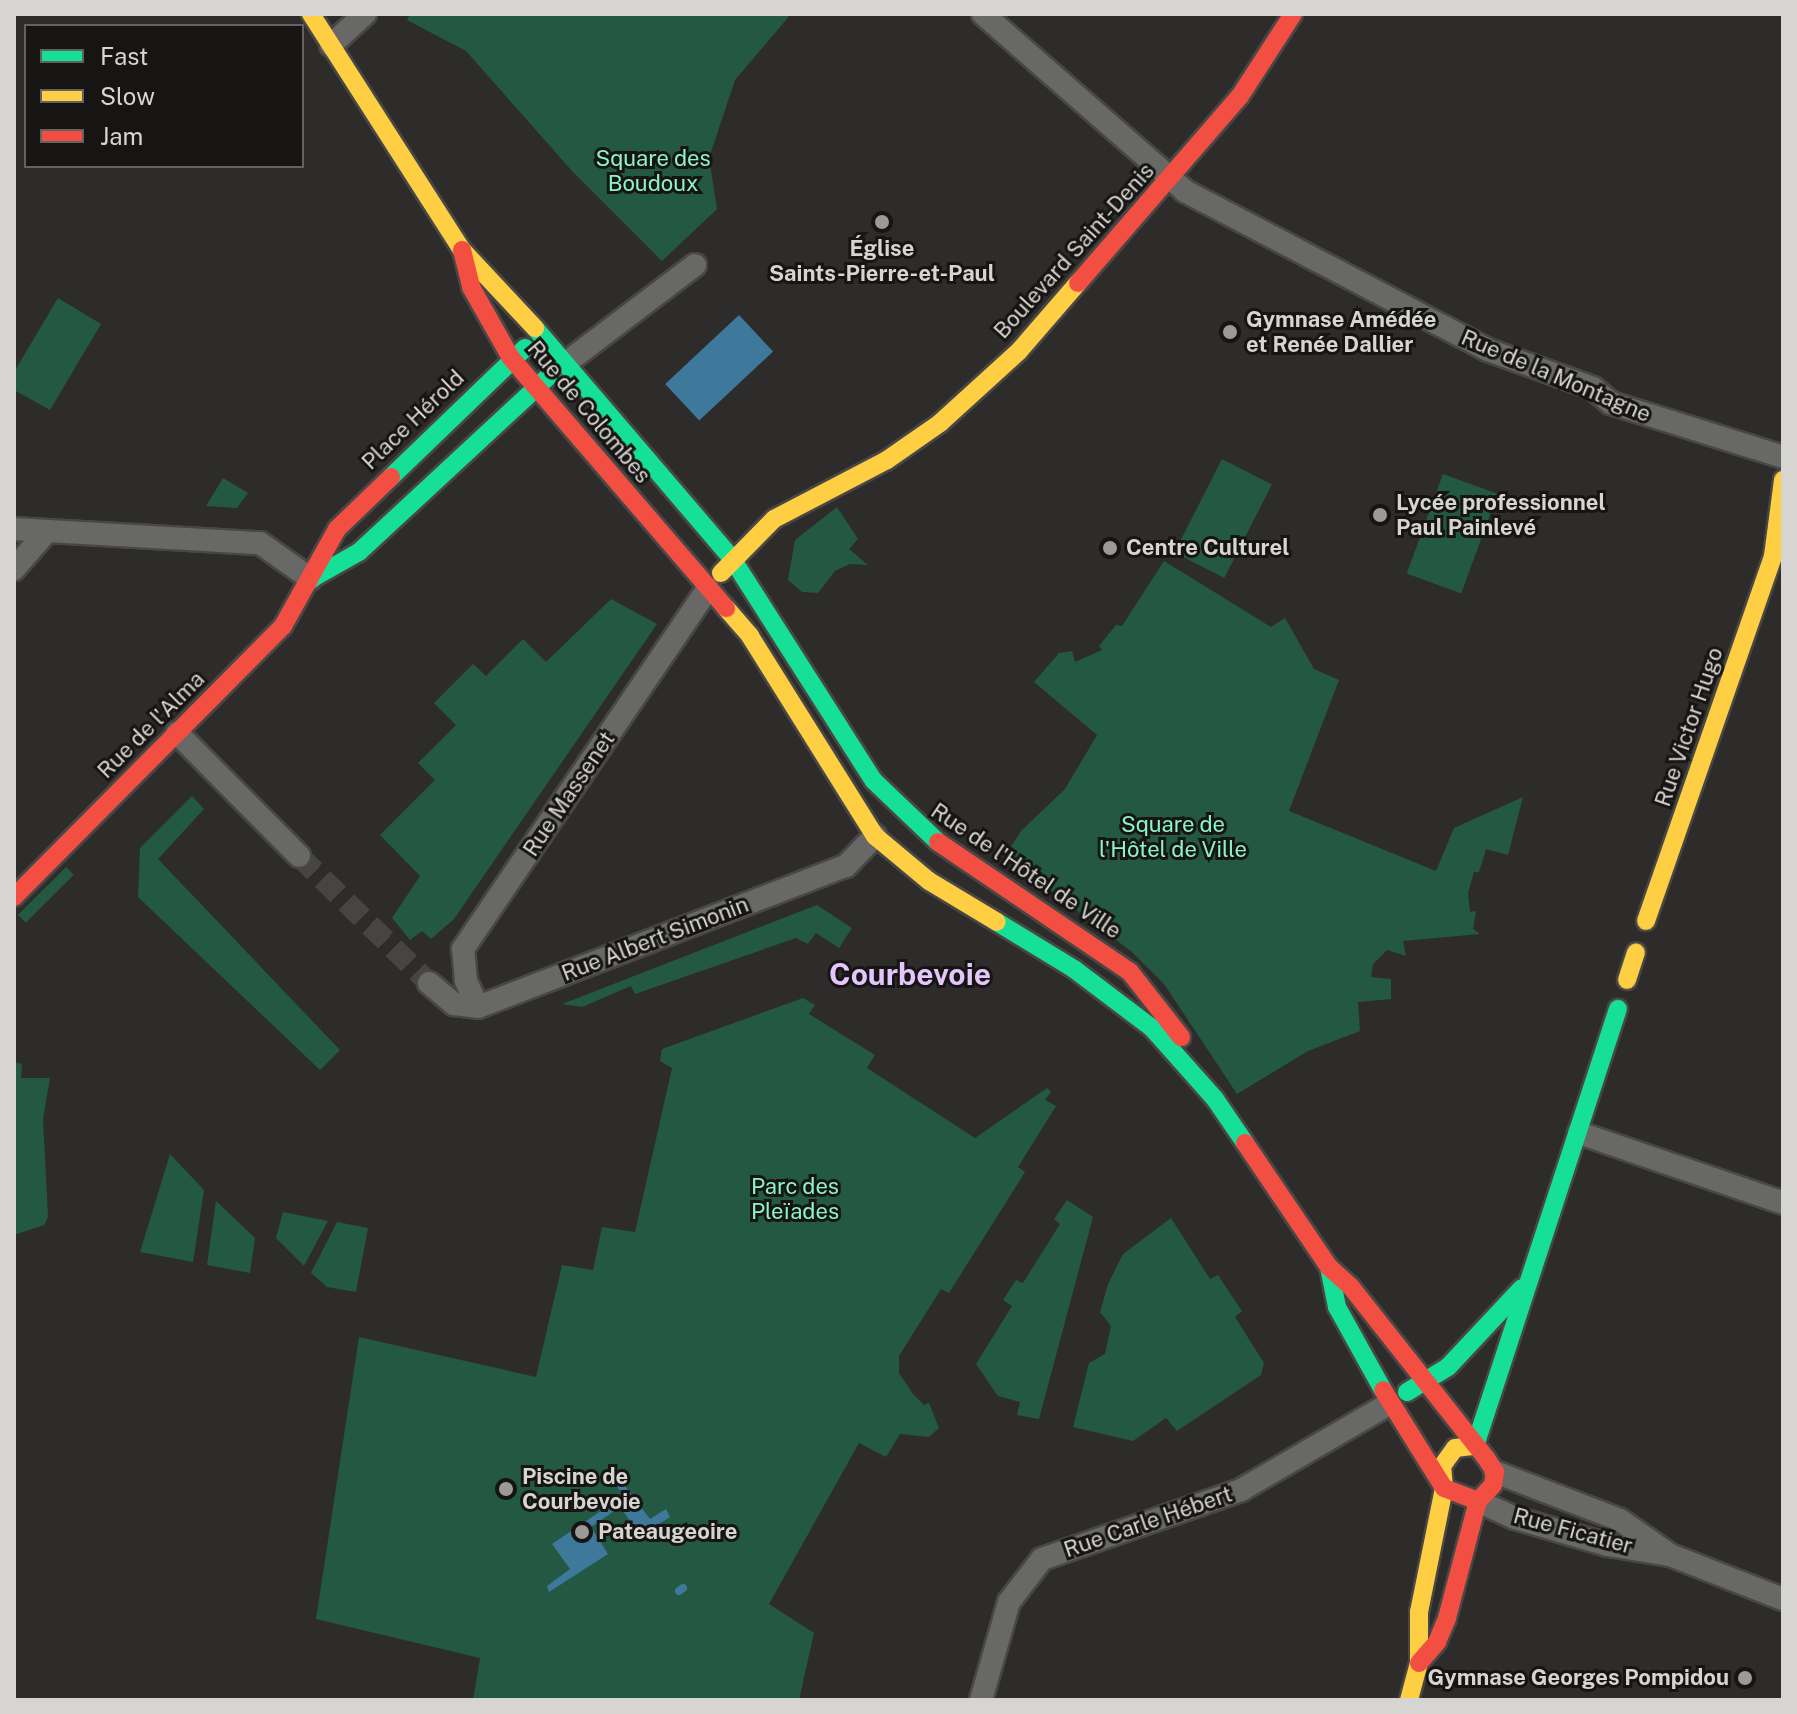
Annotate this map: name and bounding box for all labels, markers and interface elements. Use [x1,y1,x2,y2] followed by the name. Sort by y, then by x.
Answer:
[24,24,304,168] legend
[100,42,148,70] text: Fast
[100,82,155,110] text: Slow
[100,122,143,150] text: Jam
[595,145,711,196] park label: Square des Boudoux
[988,158,1160,344] street label: Boulevard Saint-Denis
[873,213,891,231] marker: Église Saints-Pierre-et-Paul
[769,235,995,286] place label: Église Saints-Pierre-et-Paul
[1246,306,1436,358] place label: Gymnase Amédée et Renée Dallier
[1221,323,1239,341] marker: Gymnase Amédée et Renée Dallier
[1457,324,1655,428] street label: Rue de la Montagne
[522,335,656,489] street label: Rue de Colombes
[356,365,470,475] street label: Place Hérold
[1396,489,1606,540] place label: Lycée professionnel Paul Painlevé
[1371,506,1389,524] marker: Lycée professionnel Paul Painlevé
[1126,535,1290,561] place label: Centre Culturel
[1101,539,1119,557] marker: Centre Culturel
[1649,644,1729,810] street label: Rue Victor Hugo
[92,666,210,784] street label: Rue de l'Alma
[518,727,620,861] street label: Rue Massenet
[925,797,1127,945] street label: Rue de l'Hôtel de Ville
[1099,811,1247,862] park label: Square de l'Hôtel de Ville
[558,891,752,987] street label: Rue Albert Simonin
[829,956,991,992] district label: Courbevoie
[751,1173,839,1224] park label: Parc des Pleïades
[522,1463,641,1514] place label: Piscine de Courbevoie
[497,1480,515,1498] marker: Piscine de Courbevoie
[1060,1481,1236,1563] street label: Rue Carle Hébert
[1510,1502,1636,1560] street label: Rue Ficatier
[598,1519,738,1545] place label: Pateaugeoire
[573,1523,591,1541] marker: Pateaugeoire
[1427,1665,1729,1691] place label: Gymnase Georges Pompidou
[1736,1669,1754,1687] marker: Gymnase Georges Pompidou

